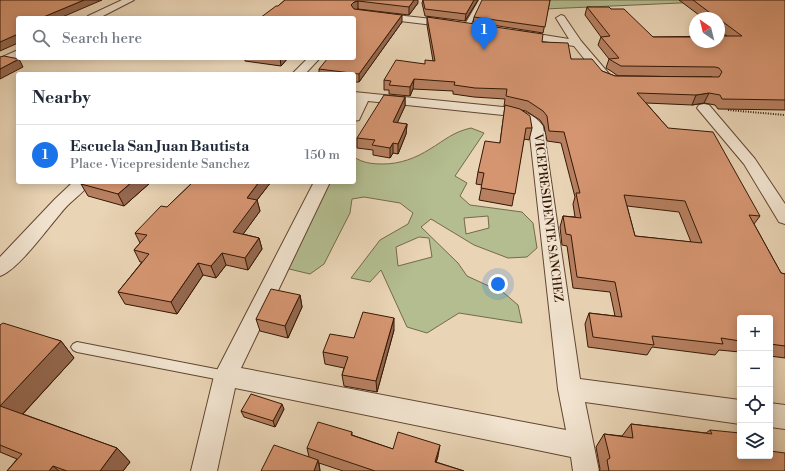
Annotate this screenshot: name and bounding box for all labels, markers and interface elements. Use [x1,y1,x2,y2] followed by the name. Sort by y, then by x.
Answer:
[689,12,725,48] north arrow
[16,16,356,60] search box
[471,17,497,50] pin: 1
[30,27,52,49] icon: search
[62,29,142,48] text: Search here
[32,87,91,109] text: Nearby
[530,132,566,303] street label: VICEPRESIDENTE SANCHEZ
[70,137,249,156] text: Escuela San Juan Bautista
[42,147,48,163] text: 1
[305,147,340,163] text: 150 m
[70,156,250,172] text: Place · Vicepresidente Sanchez
[488,274,508,294] your location
[737,315,773,459] map controls
[737,315,773,351] button: +
[737,351,773,387] button: −
[737,387,773,423] button: locate
[737,423,773,459] button: layers

